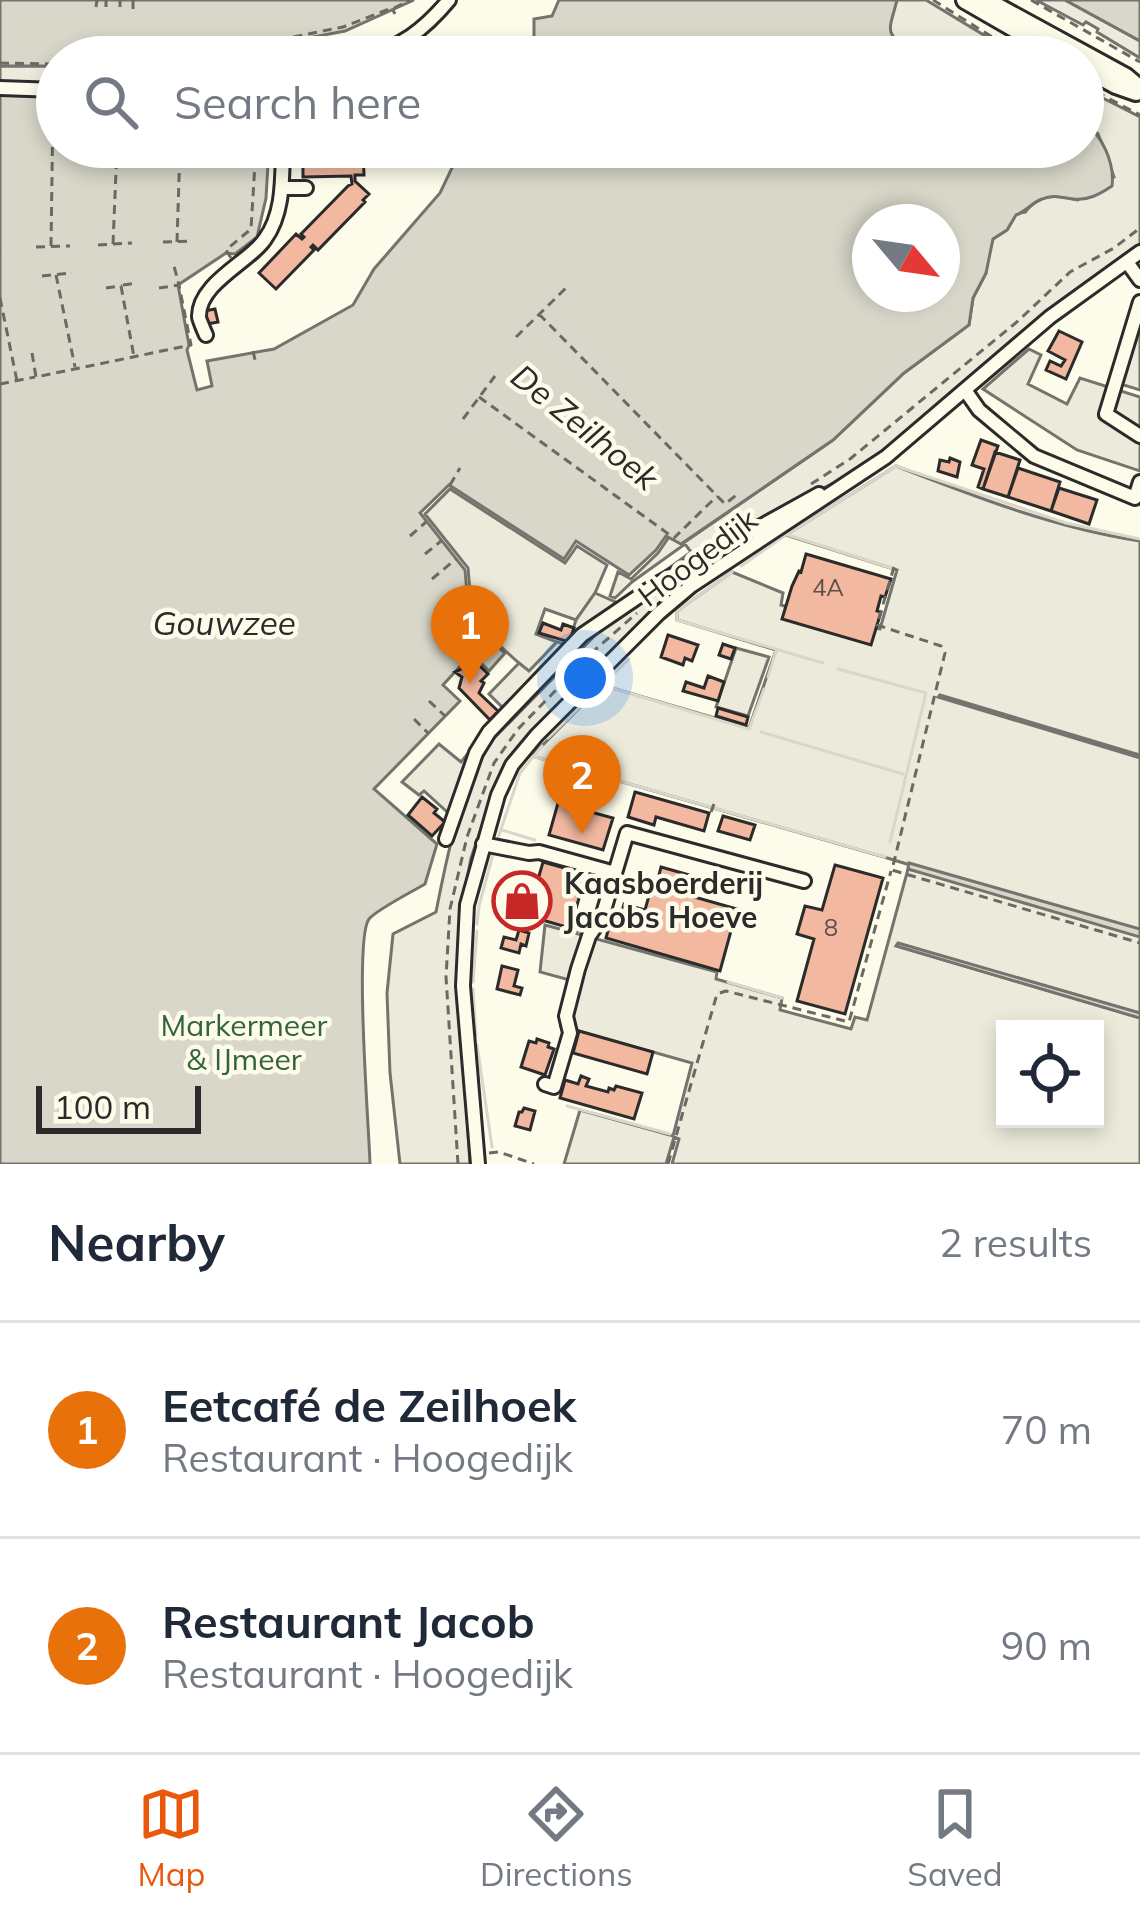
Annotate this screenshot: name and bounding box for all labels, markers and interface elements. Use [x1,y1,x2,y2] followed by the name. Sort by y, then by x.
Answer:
[36,36,1104,168] search box
[78,69,144,135] icon: search
[174,74,421,130] text: Search here
[852,204,960,312] north arrow
[504,355,668,499] water label: De Zeilhoek
[630,500,765,614] street label: Hoogedijk
[812,572,844,602] house number: 4A
[431,585,509,684] pin: 1
[152,602,296,643] water label: Gouwzee
[555,648,615,708] your location
[543,735,621,834] pin: 2
[564,864,763,936] place label: Kaasboerderij Jacobs Hoeve
[491,870,553,932] shop icon: Kaasboerderij Jacobs Hoeve
[824,912,838,942] house number: 8
[161,1006,327,1078] park label: Markermeer & IJmeer
[996,1020,1104,1128] map controls
[996,1020,1104,1128] button: locate
[36,1080,201,1133] scale bar
[54,1086,151,1127] text: 100 m
[48,1210,225,1274] text: Nearby
[939,1218,1092,1267] text: 2 results
[162,1377,576,1433] text: Eetcafé de Zeilhoek
[75,1405,99,1454] text: 1
[1001,1405,1092,1454] text: 70 m
[162,1433,573,1482] text: Restaurant · Hoogedijk
[162,1593,535,1649] text: Restaurant Jacob
[75,1621,99,1670] text: 2
[1001,1621,1092,1670] text: 90 m
[162,1649,573,1698] text: Restaurant · Hoogedijk
[137,1781,205,1894] tab: Map
[480,1781,633,1894] tab: Directions
[907,1781,1003,1894] tab: Saved

